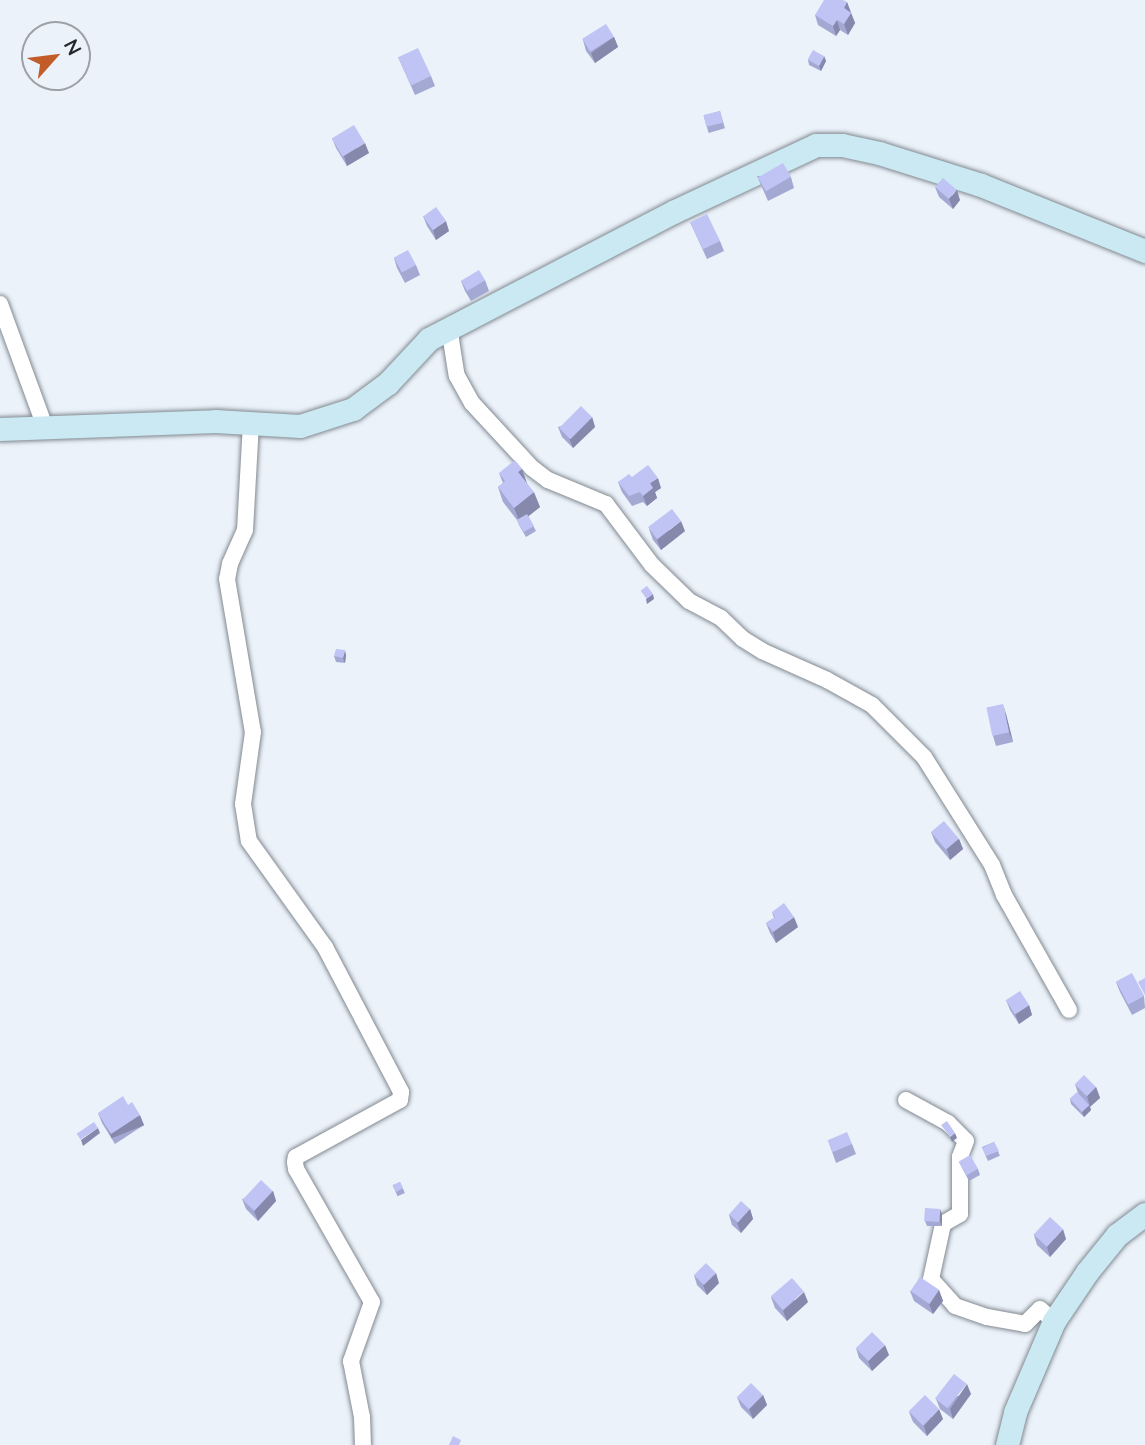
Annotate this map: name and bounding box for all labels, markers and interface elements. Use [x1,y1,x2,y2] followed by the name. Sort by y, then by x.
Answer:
[21,21,91,91] north arrow
[60,35,87,59] text: N

